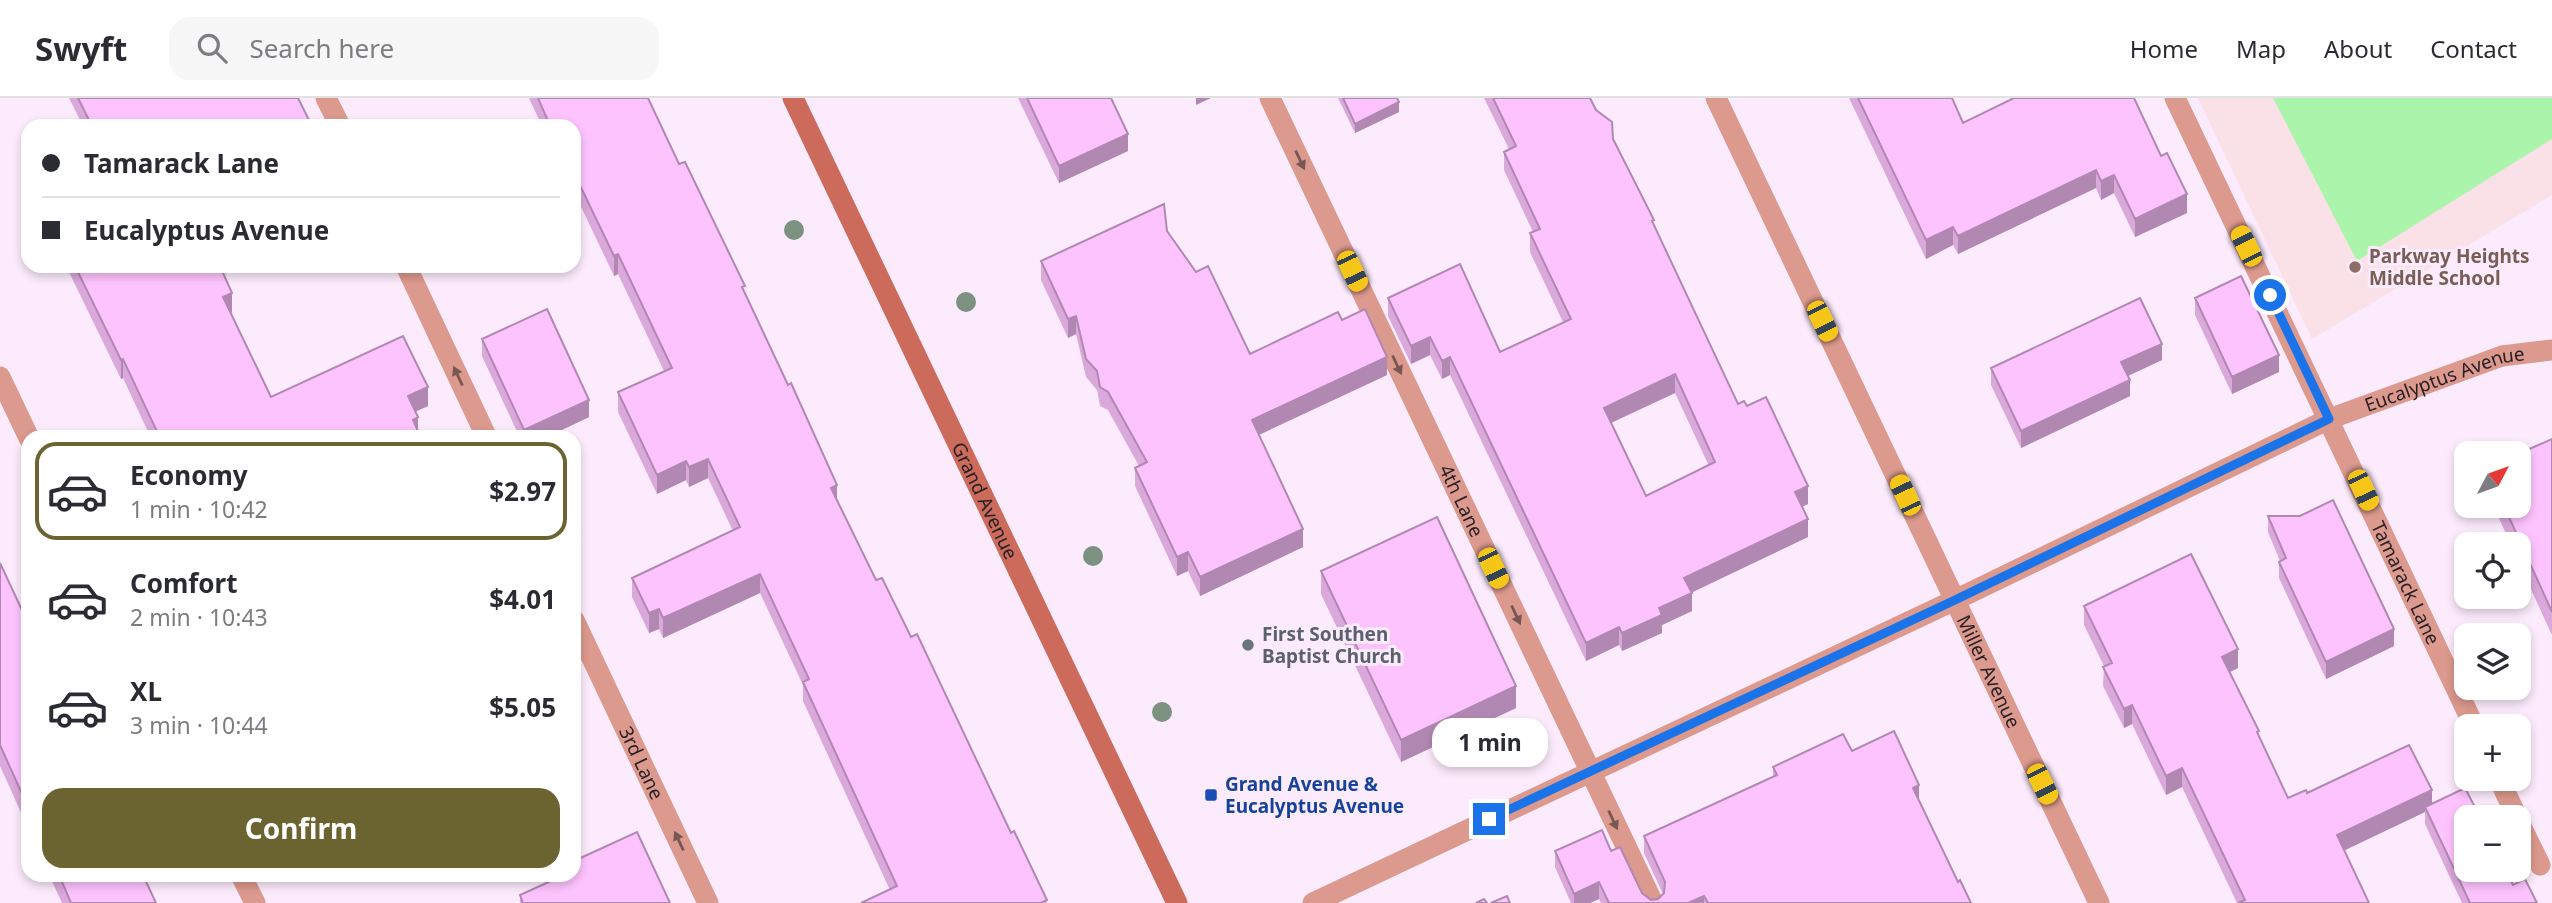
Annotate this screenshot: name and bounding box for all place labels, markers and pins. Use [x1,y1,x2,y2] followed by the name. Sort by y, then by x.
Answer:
[2369,243,2530,291] place label: Parkway Heights Middle School
[2347,259,2363,275] marker: Parkway Heights Middle School
[1262,621,1402,669] place label: First Southen Baptist Church
[1240,637,1256,653] marker: First Southen Baptist Church
[1225,771,1404,819] place label: Grand Avenue & Eucalyptus Avenue
[1203,787,1219,803] marker: Grand Avenue & Eucalyptus Avenue

